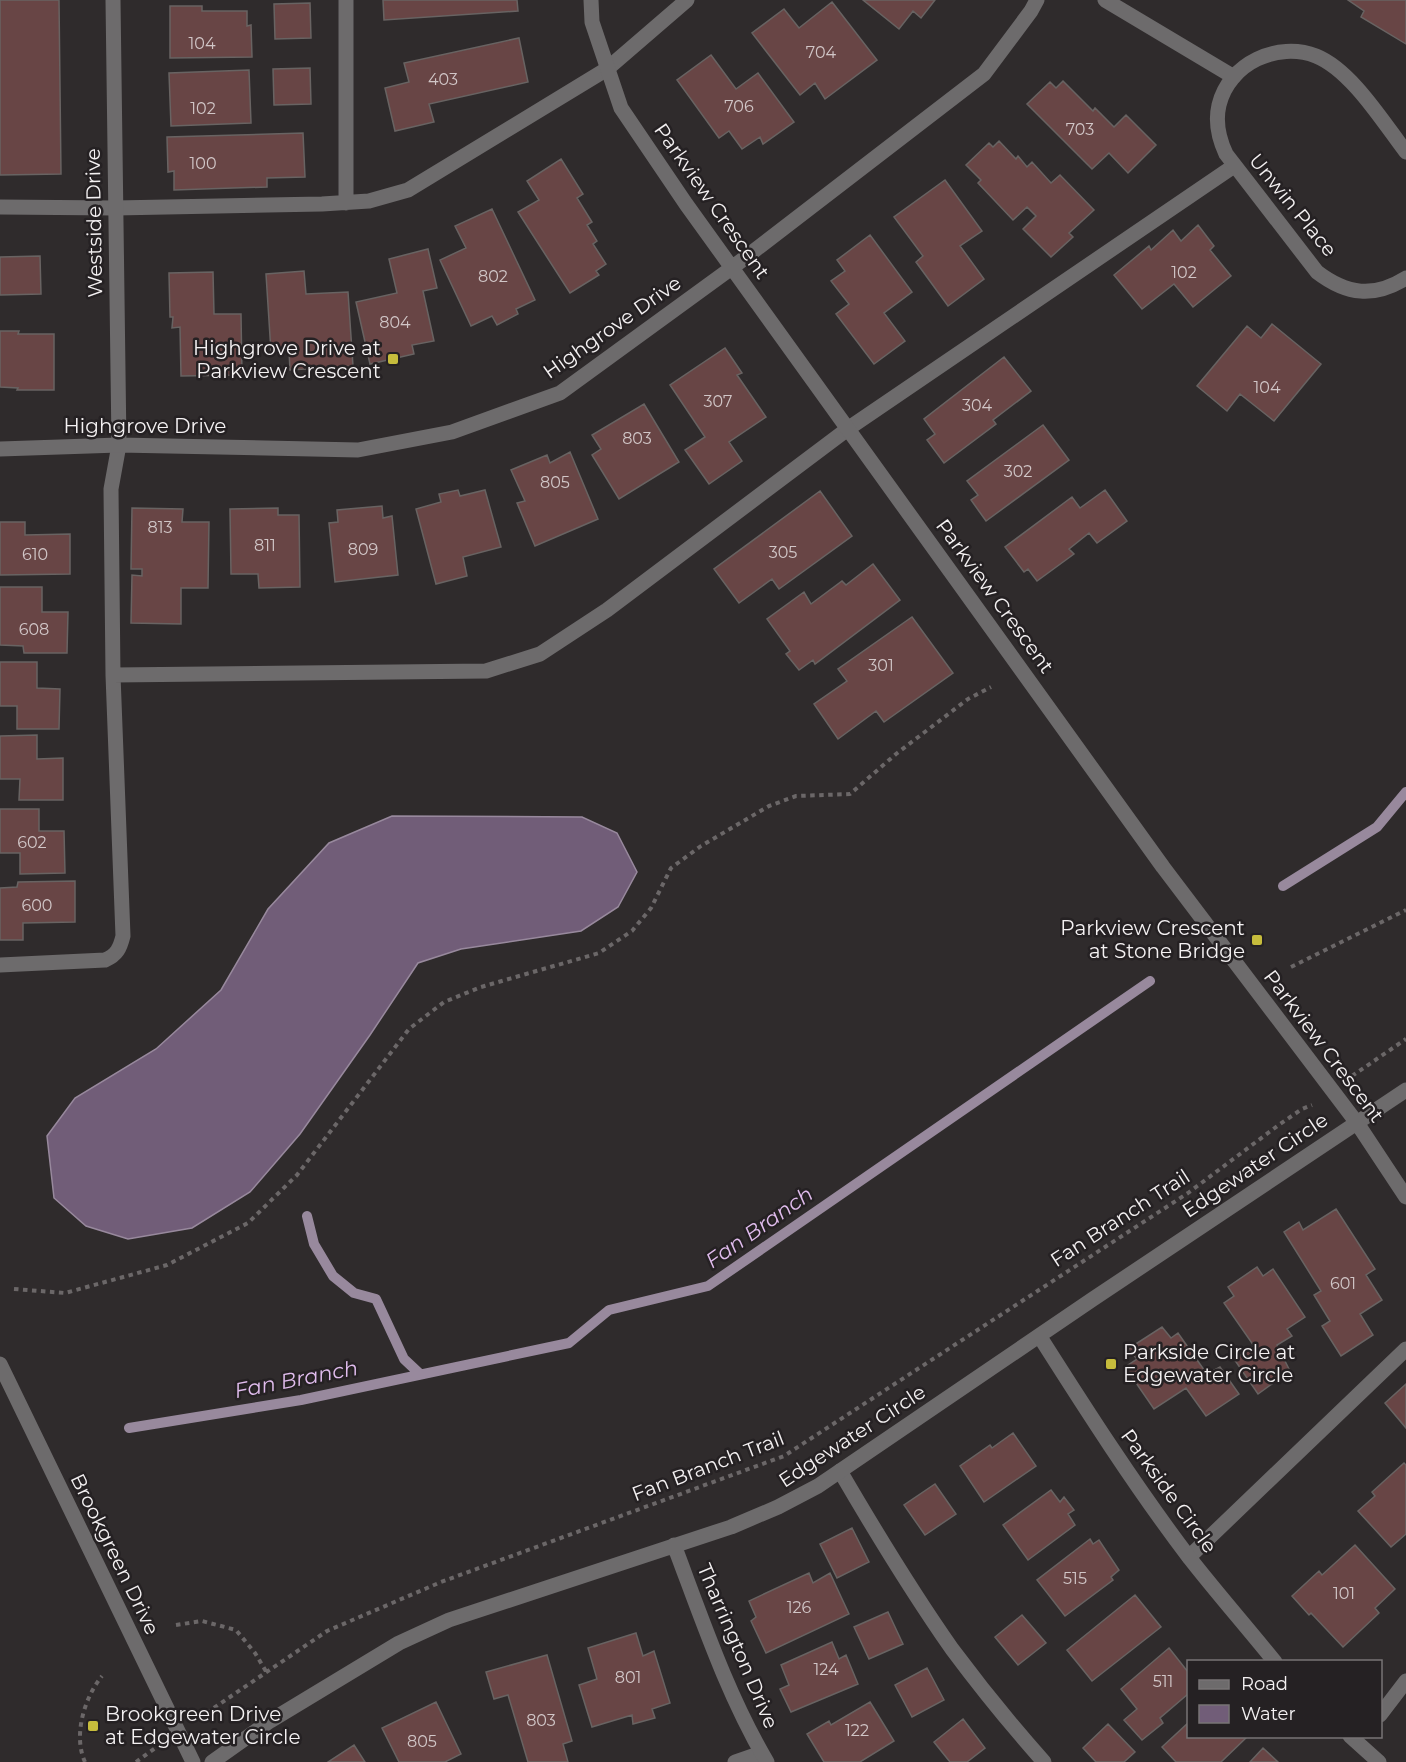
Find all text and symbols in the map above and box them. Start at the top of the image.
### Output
house number: 104 [189,34,216,53]
house number: 704 [806,43,837,62]
house number: 403 [428,70,458,89]
house number: 706 [724,97,754,116]
house number: 102 [190,99,216,118]
street label: Parkview Crescent [649,118,775,284]
house number: 703 [1066,120,1094,139]
street label: Westside Drive [81,148,107,298]
street label: Unwin Place [1244,149,1342,261]
house number: 100 [190,154,216,173]
house number: 102 [1171,263,1197,282]
house number: 802 [478,267,508,286]
street label: Highgrove Drive [538,270,686,384]
house number: 804 [379,313,411,332]
place label: Highgrove Drive at Parkview Crescent [193,336,381,383]
marker: Highgrove Drive at Parkview Crescent [386,352,400,366]
house number: 104 [1254,378,1281,397]
house number: 307 [704,392,732,411]
house number: 304 [962,396,993,415]
street label: Highgrove Drive [64,414,226,438]
house number: 803 [622,429,652,448]
house number: 302 [1004,462,1032,481]
house number: 805 [540,473,570,492]
street label: Parkview Crescent [931,514,1059,678]
house number: 813 [147,518,173,537]
house number: 811 [254,536,276,555]
house number: 809 [348,540,378,559]
house number: 305 [769,543,797,562]
house number: 610 [22,545,48,564]
house number: 608 [19,620,49,639]
house number: 301 [868,656,894,675]
house number: 602 [17,833,47,852]
house number: 600 [22,896,52,915]
place label: Parkview Crescent at Stone Bridge [1060,916,1245,963]
marker: Parkview Crescent at Stone Bridge [1250,933,1264,947]
street label: Parkview Crescent [1259,965,1389,1127]
street label: Edgewater Circle [1178,1107,1332,1223]
street label: Fan Branch Trail [1046,1164,1194,1272]
water label: Fan Branch [701,1181,817,1273]
house number: 601 [1330,1274,1356,1293]
place label: Parkside Circle at Edgewater Circle [1123,1340,1295,1387]
water label: Fan Branch [232,1355,360,1403]
marker: Parkside Circle at Edgewater Circle [1104,1357,1118,1371]
street label: Edgewater Circle [774,1380,930,1492]
street label: Parkside Circle [1116,1424,1222,1558]
street label: Fan Branch Trail [628,1426,788,1506]
street label: Brookgreen Drive [66,1470,164,1638]
street label: Tharrington Drive [692,1560,784,1732]
house number: 515 [1063,1569,1087,1588]
house number: 101 [1333,1584,1355,1603]
house number: 126 [787,1598,812,1617]
house number: 124 [813,1660,839,1679]
legend [1187,1660,1382,1738]
house number: 801 [615,1668,641,1687]
house number: 511 [1153,1672,1173,1691]
text: Road [1241,1673,1288,1695]
place label: Brookgreen Drive at Edgewater Circle [105,1702,301,1749]
text: Water [1241,1703,1296,1725]
house number: 803 [526,1711,556,1730]
marker: Brookgreen Drive at Edgewater Circle [86,1719,100,1733]
house number: 122 [845,1721,869,1740]
house number: 805 [407,1732,437,1751]

